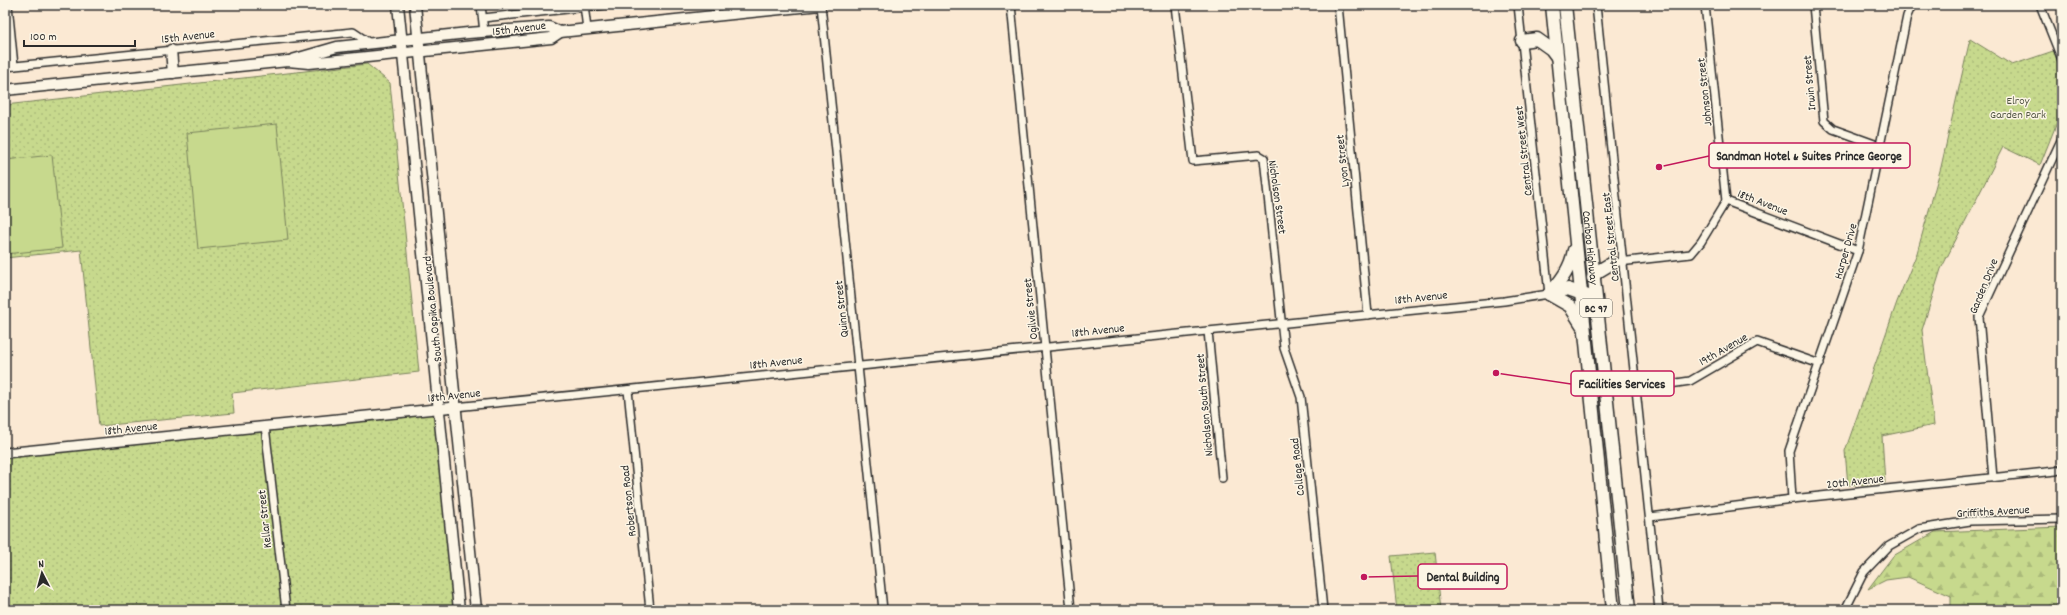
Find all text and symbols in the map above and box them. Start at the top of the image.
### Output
street label: 15th Avenue [491,18,547,41]
scale bar [24,22,135,48]
street label: 15th Avenue [161,26,216,49]
text: 100 m [30,29,57,46]
street label: Irwin Street [1800,54,1821,111]
street label: Johnson Street [1693,56,1718,127]
park label: Elroy Garden Park [1990,93,2046,124]
street label: Central Street West [1511,104,1538,197]
street label: Lyon Street [1332,133,1355,188]
callout: Sandman Hotel & Suites Prince George [1709,143,1910,168]
text: Sandman Hotel & Suites Prince George [1716,148,1902,167]
street label: Nicholson Street [1263,159,1290,236]
street label: 18th Avenue [1735,186,1790,221]
street label: Central Street East [1598,191,1625,282]
street label: Cariboo Highway [1577,210,1602,287]
street label: Harper Drive [1830,221,1863,281]
street label: South Ospika Boulevard [419,255,448,363]
street label: Garden Drive [1966,256,2003,317]
street label: Ogilvie Street [1020,277,1043,340]
street label: Quinn Street [831,279,854,338]
street label: 18th Avenue [1394,287,1448,310]
road number: BC 97 [1580,299,1612,317]
street label: 18th Avenue [1071,320,1125,343]
street label: 19th Avenue [1696,330,1751,371]
street label: 18th Avenue [749,352,803,375]
street label: Nicholson South Street [1192,352,1218,457]
callout: Facilities Services [1571,371,1674,396]
text: Facilities Services [1579,376,1666,395]
street label: 18th Avenue [427,385,481,408]
street label: 18th Avenue [104,418,158,441]
street label: College Road [1287,437,1310,497]
street label: Robertson Road [617,464,642,537]
street label: 20th Avenue [1826,471,1885,494]
street label: Kellar Street [254,488,277,549]
street label: Griffiths Avenue [1956,502,2030,523]
north arrow [22,553,62,593]
text: N [38,557,45,573]
callout: Dental Building [1418,564,1507,589]
text: Dental Building [1427,569,1500,588]

